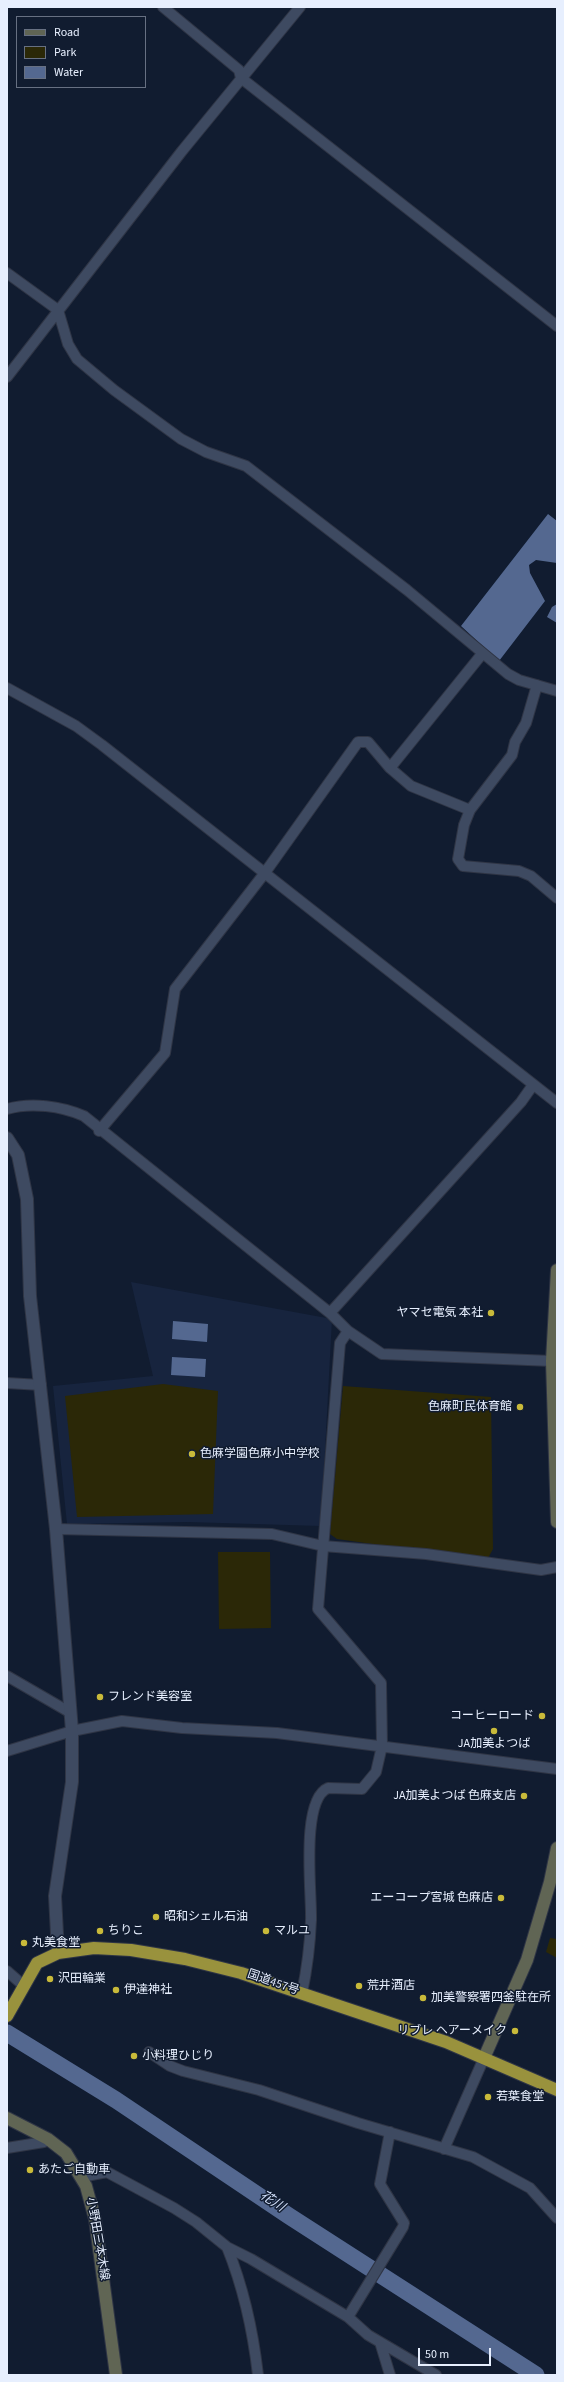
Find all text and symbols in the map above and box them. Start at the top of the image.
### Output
legend [16,16,146,88]
text: Road [54,24,80,41]
text: Park [54,44,76,61]
text: Water [54,64,83,81]
place label: ヤマセ電気 本社 [397,1306,483,1320]
marker: ヤマセ電気 本社 [486,1308,496,1318]
place label: 色麻町民体育館 [428,1400,512,1414]
marker: 色麻町民体育館 [515,1402,525,1412]
place label: 色麻学園色麻小中学校 [200,1447,320,1461]
marker: 色麻学園色麻小中学校 [187,1449,197,1459]
place label: フレンド美容室 [108,1690,192,1704]
marker: フレンド美容室 [95,1692,105,1702]
place label: コーヒーロード [450,1709,534,1723]
marker: コーヒーロード [537,1711,547,1721]
marker: JA加美よつば [489,1726,499,1736]
place label: JA加美よつば [458,1737,530,1751]
place label: JA加美よつば 色麻支店 [393,1789,516,1803]
marker: JA加美よつば 色麻支店 [519,1791,529,1801]
place label: エーコープ宮城 色麻店 [371,1891,493,1905]
marker: エーコープ宮城 色麻店 [496,1893,506,1903]
place label: 昭和シェル石油 [164,1910,248,1924]
marker: 昭和シェル石油 [151,1912,161,1922]
place label: ちりこ [108,1924,144,1938]
place label: マルユ [274,1924,310,1938]
marker: ちりこ [95,1926,105,1936]
marker: マルユ [261,1926,271,1936]
place label: 丸美食堂 [32,1936,80,1950]
marker: 丸美食堂 [19,1938,29,1948]
street label: 国道457号 [245,1967,301,1999]
place label: 沢田輪業 [58,1972,106,1986]
marker: 沢田輪業 [45,1974,55,1984]
place label: 荒井酒店 [367,1979,415,1993]
marker: 荒井酒店 [354,1981,364,1991]
place label: 伊達神社 [124,1983,172,1997]
marker: 伊達神社 [111,1985,121,1995]
place label: 加美警察署四釜駐在所 [431,1991,551,2005]
marker: 加美警察署四釜駐在所 [418,1993,428,2003]
place label: リブレ ヘアーメイク [397,2024,507,2038]
marker: リブレ ヘアーメイク [510,2026,520,2036]
place label: 小料理ひじり [142,2049,214,2063]
marker: 小料理ひじり [129,2051,139,2061]
place label: 若葉食堂 [496,2090,544,2104]
marker: 若葉食堂 [483,2092,493,2102]
place label: あたご自動車 [38,2163,110,2177]
marker: あたご自動車 [25,2165,35,2175]
water label: 花川 [257,2188,287,2216]
street label: 小野田三本木線 [83,2196,111,2282]
scale bar [420,2340,493,2366]
text: 50 m [425,2346,449,2363]

